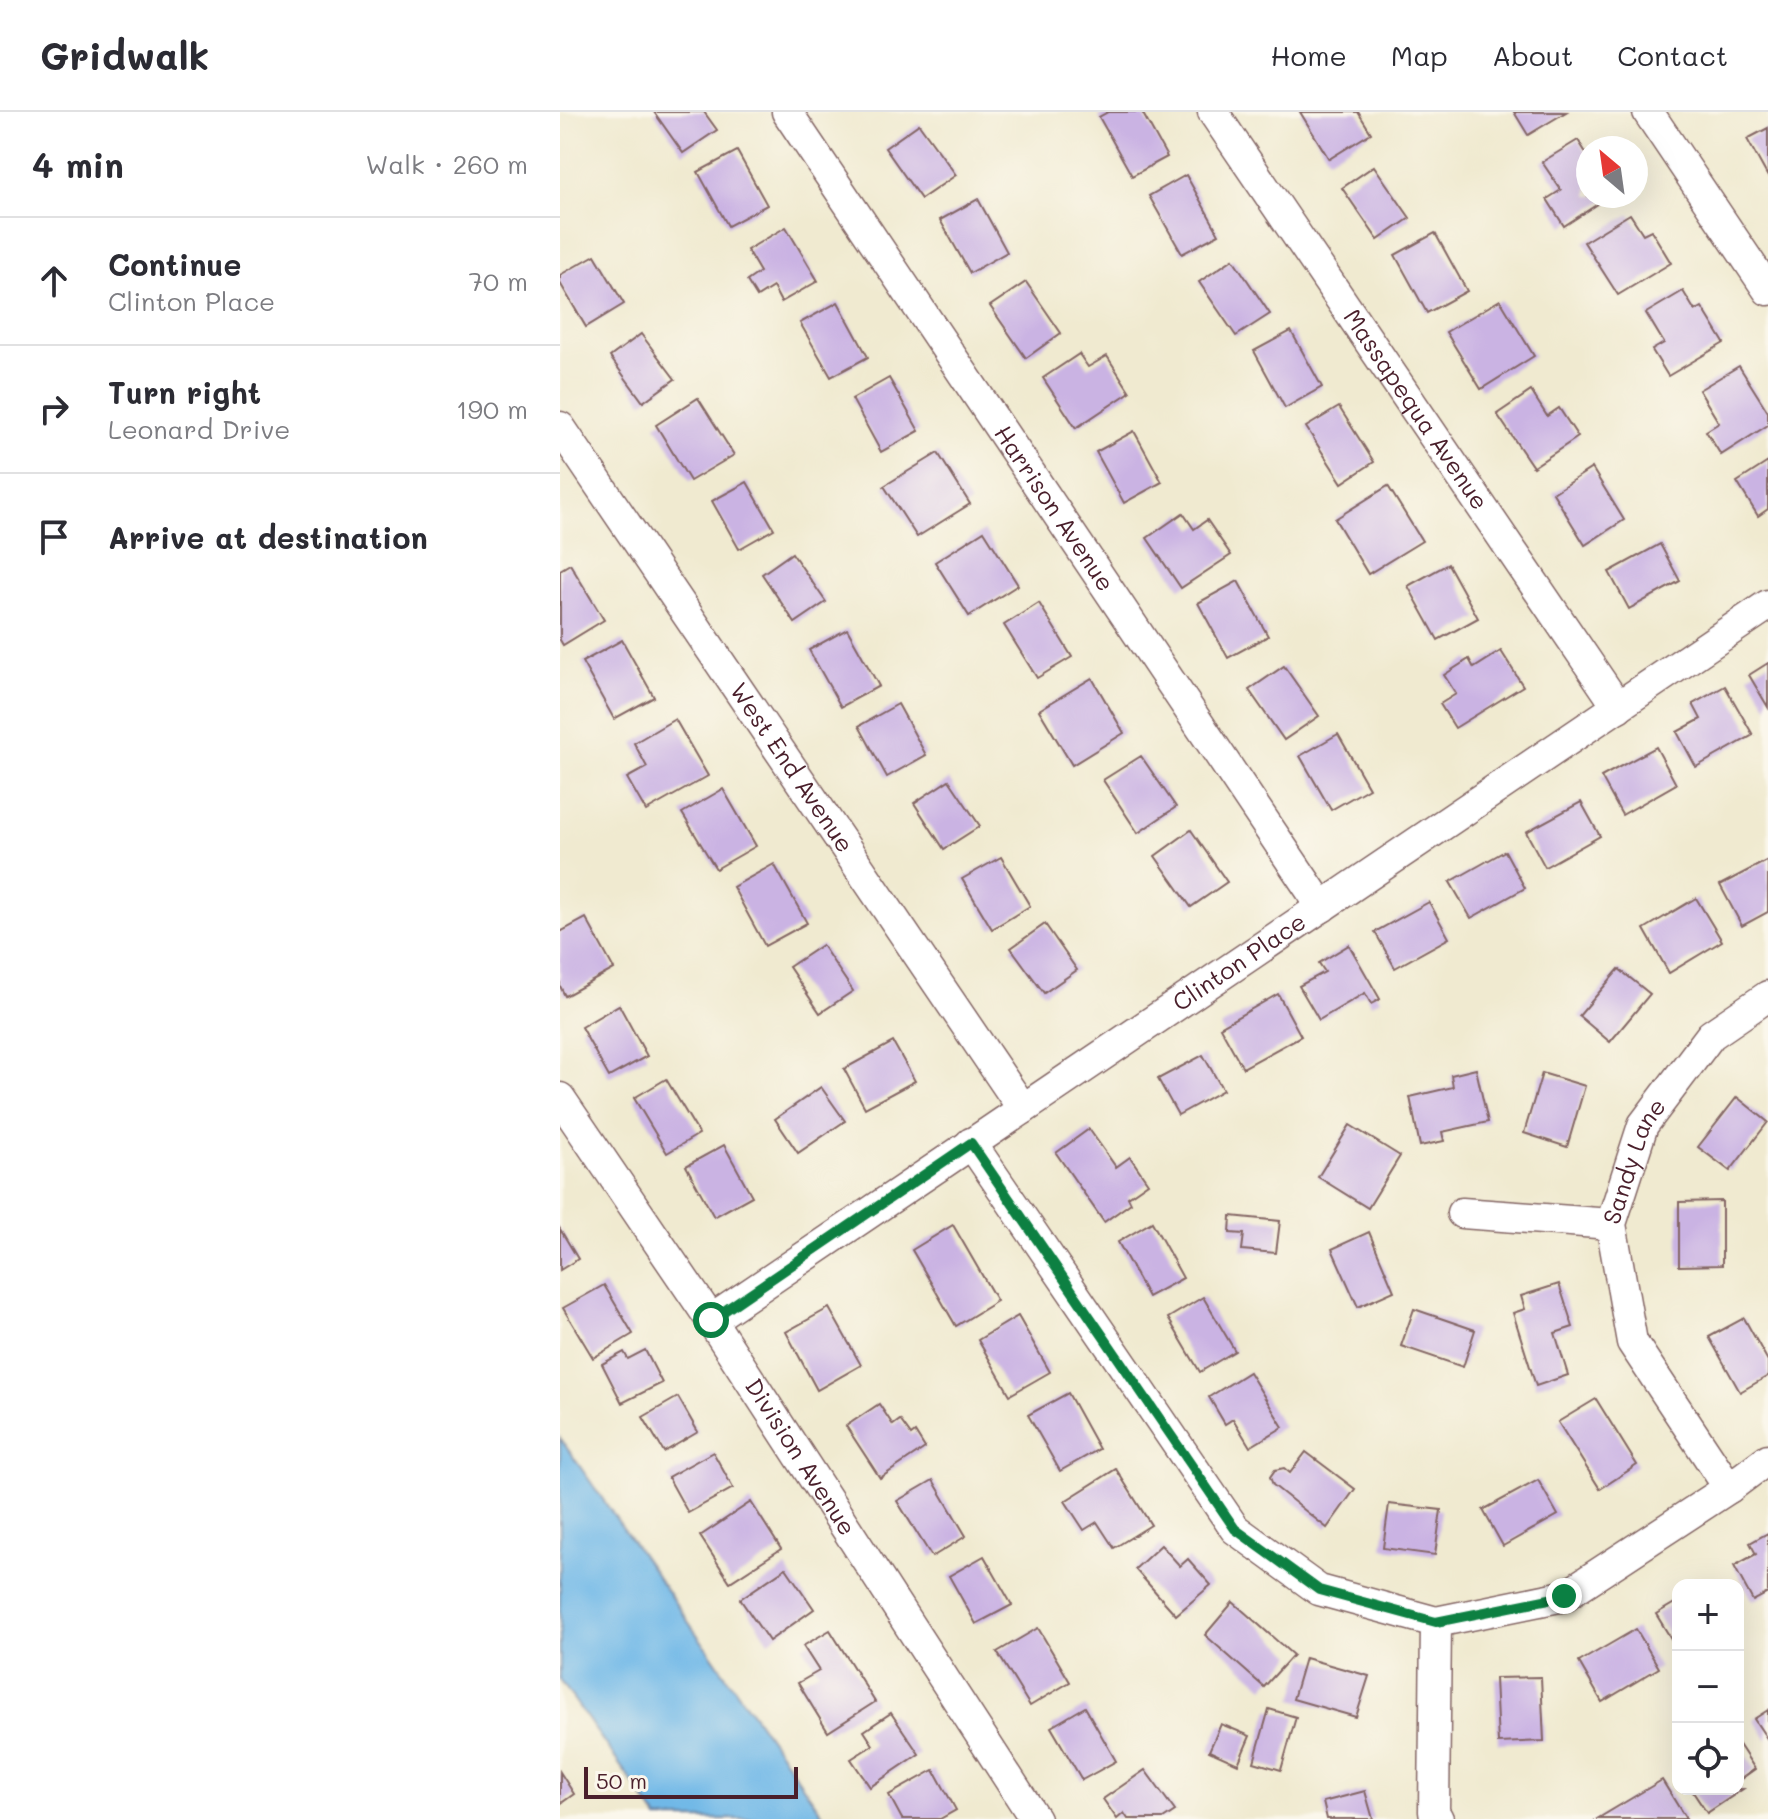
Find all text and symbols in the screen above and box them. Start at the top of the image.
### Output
text: Gridwalk [40,30,209,80]
text: Home [1271,37,1347,73]
text: Map [1391,37,1448,73]
text: About [1492,37,1573,73]
text: Contact [1617,37,1728,73]
north arrow [1576,136,1648,208]
text: 4 min [32,142,124,187]
text: Walk · 260 m [365,147,528,181]
text: Continue [108,244,241,284]
icon: ahead [32,259,76,303]
text: 70 m [468,264,528,298]
text: Clinton Place [108,284,275,318]
street label: Massapequa Avenue [1338,302,1496,515]
text: Turn right [108,372,261,412]
icon: right [32,387,76,431]
text: 190 m [456,392,528,426]
text: Leonard Drive [108,412,290,446]
street label: Harrison Avenue [988,419,1122,597]
icon: arrive [32,515,76,559]
text: Arrive at destination [108,517,428,557]
street label: West End Avenue [724,676,861,858]
street label: Clinton Place [1166,905,1311,1017]
street label: Sandy Lane [1595,1091,1672,1228]
route start [693,1302,729,1338]
street label: Division Avenue [739,1372,864,1541]
route end [1546,1578,1582,1614]
map controls [1672,1579,1744,1795]
button: + [1672,1579,1744,1651]
button: − [1672,1651,1744,1723]
button: locate [1672,1723,1744,1795]
scale bar [584,1763,798,1799]
text: 50 m [596,1766,647,1795]

